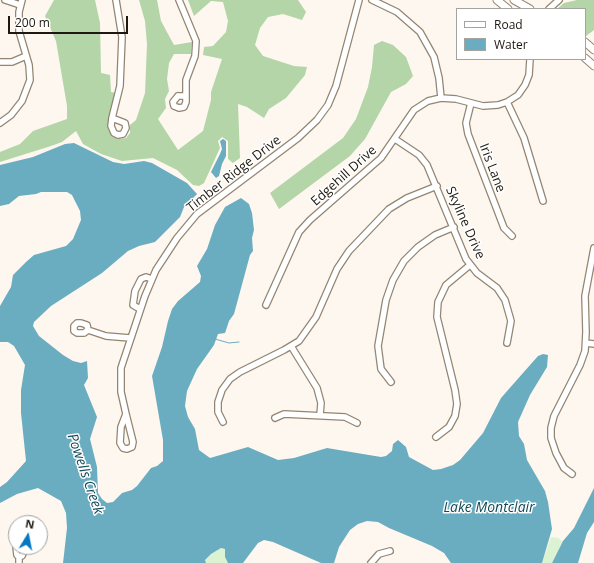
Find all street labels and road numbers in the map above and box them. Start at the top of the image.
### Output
street label: Timber Ridge Drive [184,132,284,216]
street label: Iris Lane [476,141,508,195]
street label: Edgehill Drive [308,143,380,209]
street label: Skyline Drive [442,184,488,262]

